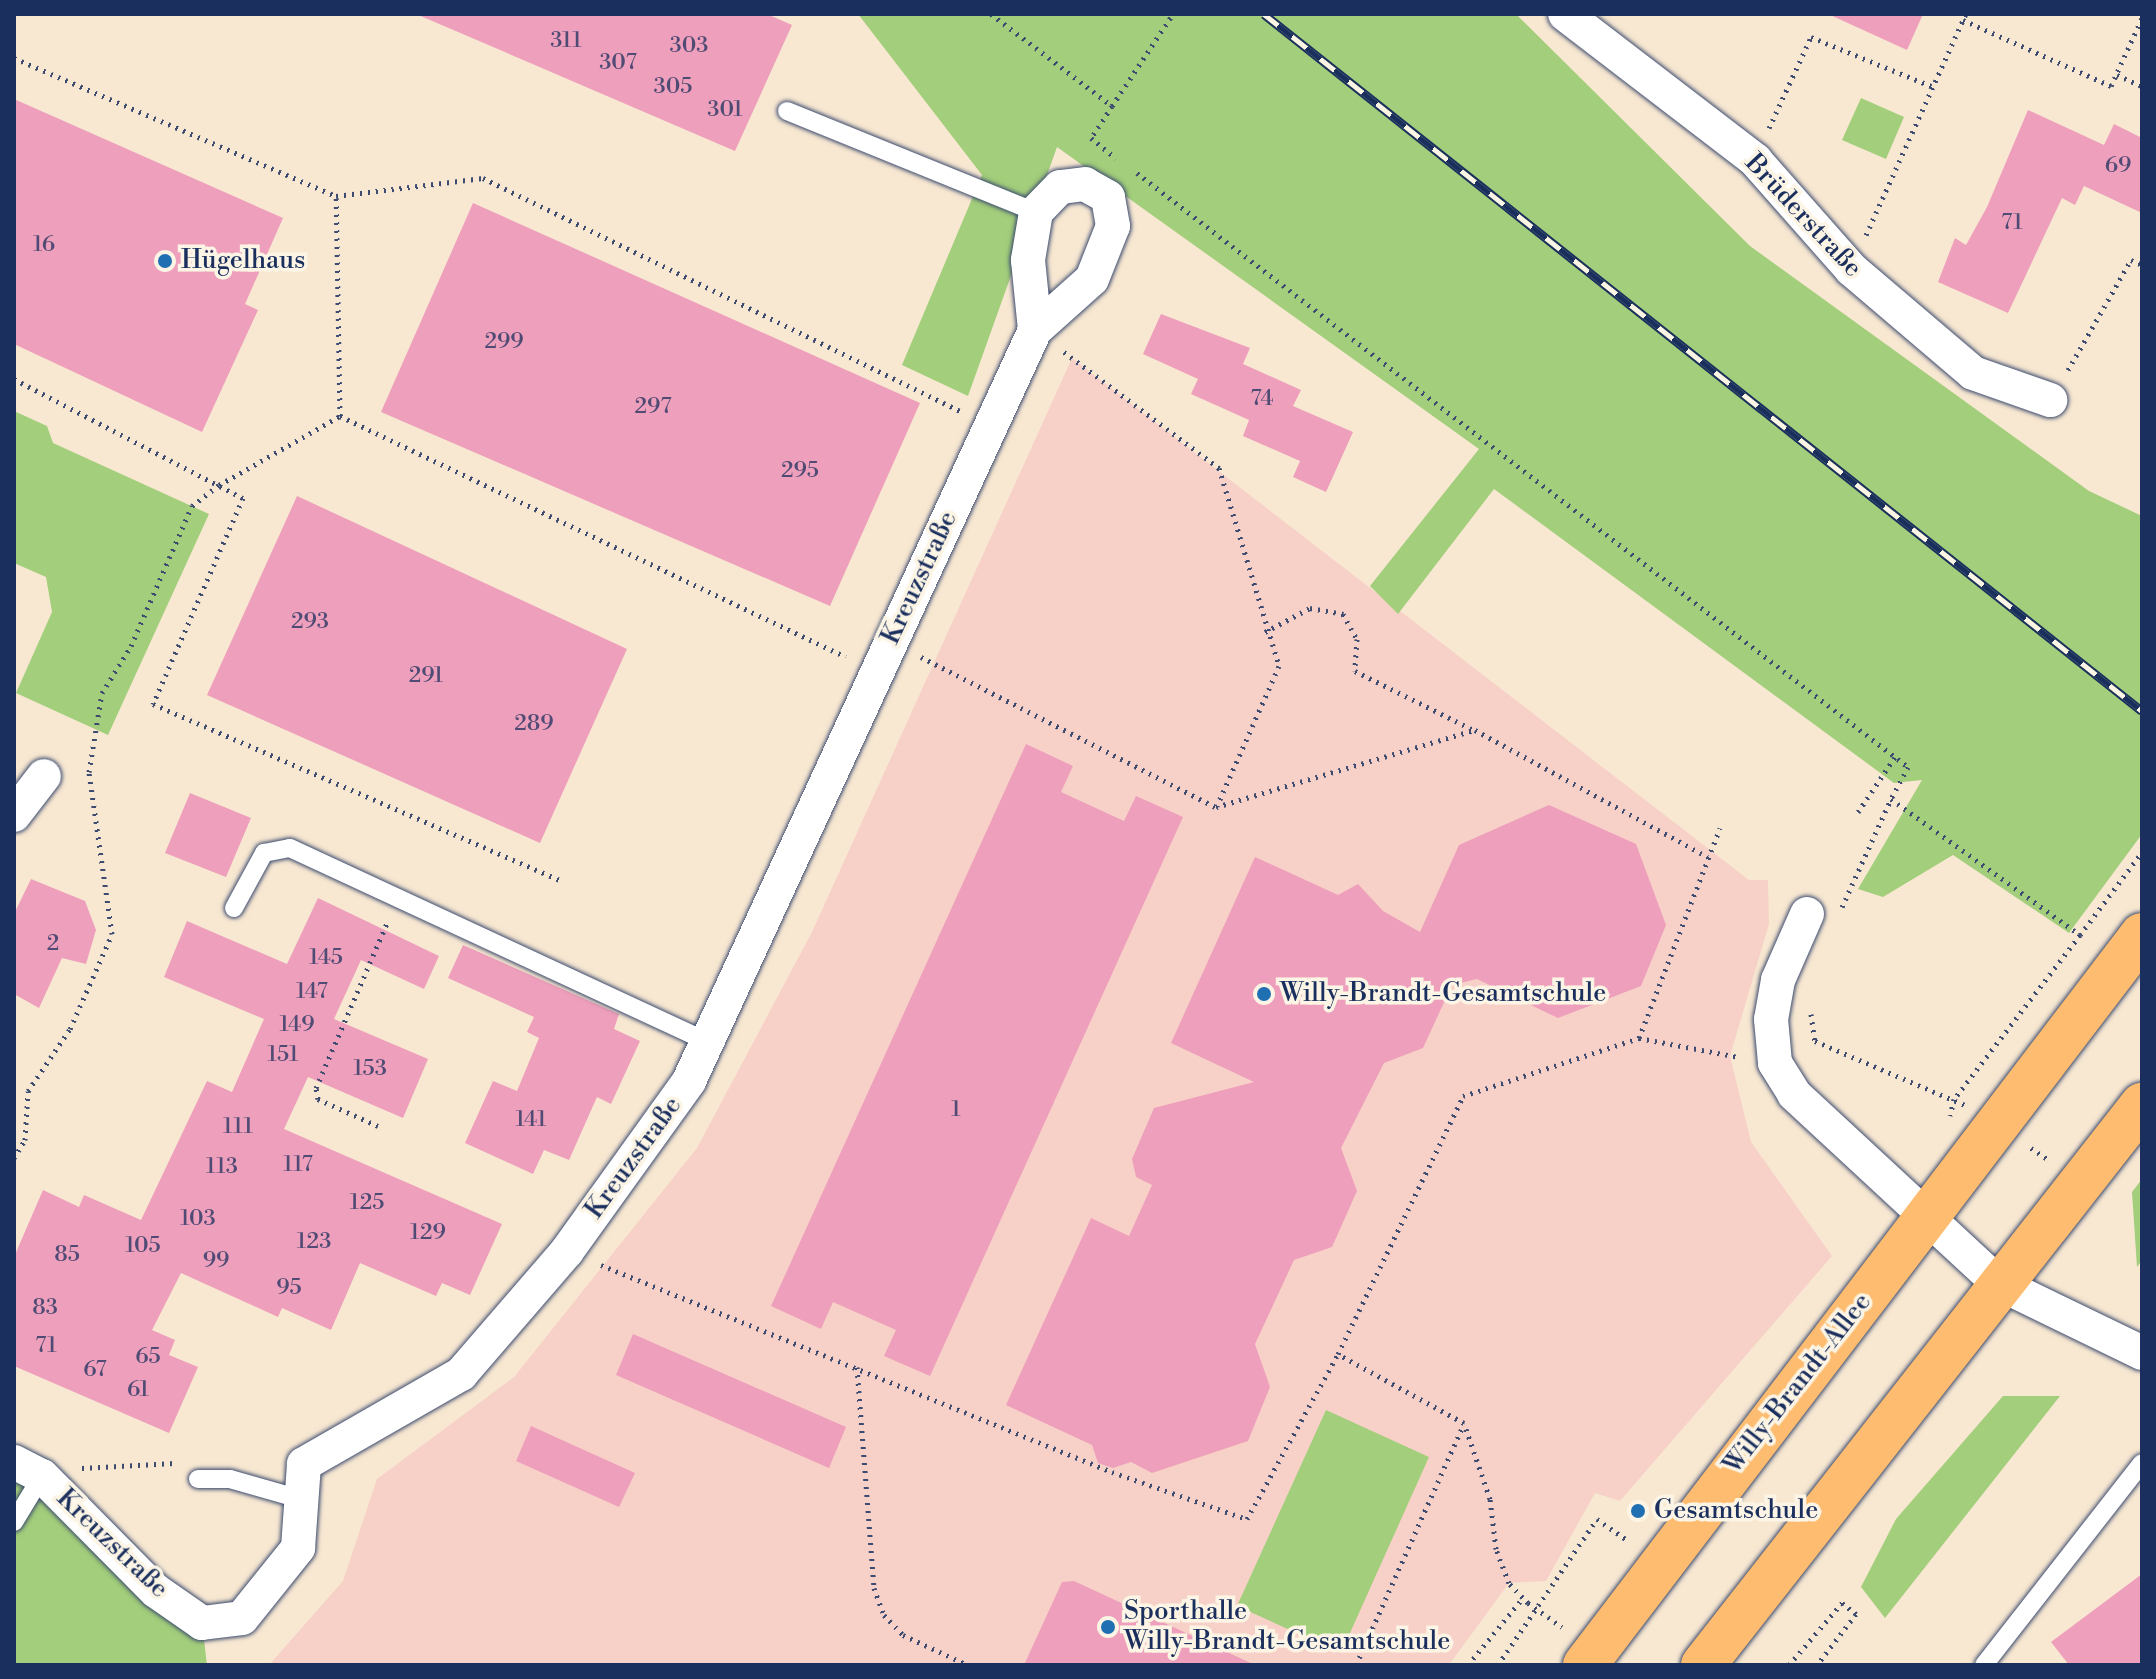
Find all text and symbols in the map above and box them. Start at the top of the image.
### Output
house number: 311 [550,28,582,54]
house number: 303 [670,33,708,59]
house number: 307 [599,50,637,76]
house number: 305 [654,74,692,100]
house number: 301 [707,97,743,123]
street label: Brüderstraße [1738,148,1868,284]
house number: 69 [2105,153,2131,179]
house number: 71 [2001,210,2023,236]
house number: 16 [33,232,55,258]
place label: Hügelhaus [181,245,305,277]
marker: Hügelhaus [156,252,174,270]
house number: 299 [484,329,524,355]
house number: 74 [1251,386,1273,412]
house number: 297 [635,394,671,420]
house number: 295 [781,458,819,484]
street label: Kreuzstraße [876,507,964,649]
house number: 293 [291,609,329,635]
house number: 291 [409,663,443,689]
house number: 289 [514,711,554,737]
house number: 2 [47,931,59,957]
house number: 145 [309,945,343,971]
place label: Willy-Brandt-Gesamtschule [1280,978,1606,1010]
house number: 147 [296,979,328,1005]
marker: Willy-Brandt-Gesamtschule [1255,985,1273,1003]
house number: 149 [279,1012,315,1038]
house number: 151 [267,1042,299,1068]
house number: 153 [353,1056,387,1082]
street label: Kreuzstraße [579,1091,689,1225]
house number: 1 [951,1097,961,1123]
house number: 141 [515,1107,547,1133]
house number: 111 [223,1114,253,1140]
house number: 117 [283,1152,313,1178]
house number: 113 [206,1154,238,1180]
house number: 125 [350,1190,384,1216]
house number: 103 [180,1206,216,1232]
house number: 129 [410,1220,446,1246]
house number: 123 [297,1229,331,1255]
house number: 105 [125,1233,161,1259]
house number: 85 [54,1242,80,1268]
house number: 99 [203,1248,229,1274]
house number: 95 [276,1275,302,1301]
street label: Willy-Brandt-Allee [1718,1287,1878,1481]
house number: 83 [32,1295,58,1321]
house number: 71 [35,1333,57,1359]
house number: 65 [135,1344,161,1370]
house number: 67 [83,1357,107,1383]
house number: 61 [127,1377,149,1403]
street label: Kreuzstraße [50,1483,174,1605]
place label: Gesamtschule [1654,1495,1818,1527]
marker: Gesamtschule [1629,1502,1647,1520]
place label: Sporthalle Willy-Brandt-Gesamtschule [1124,1596,1450,1658]
marker: Sporthalle Willy-Brandt-Gesamtschule [1099,1618,1117,1636]

